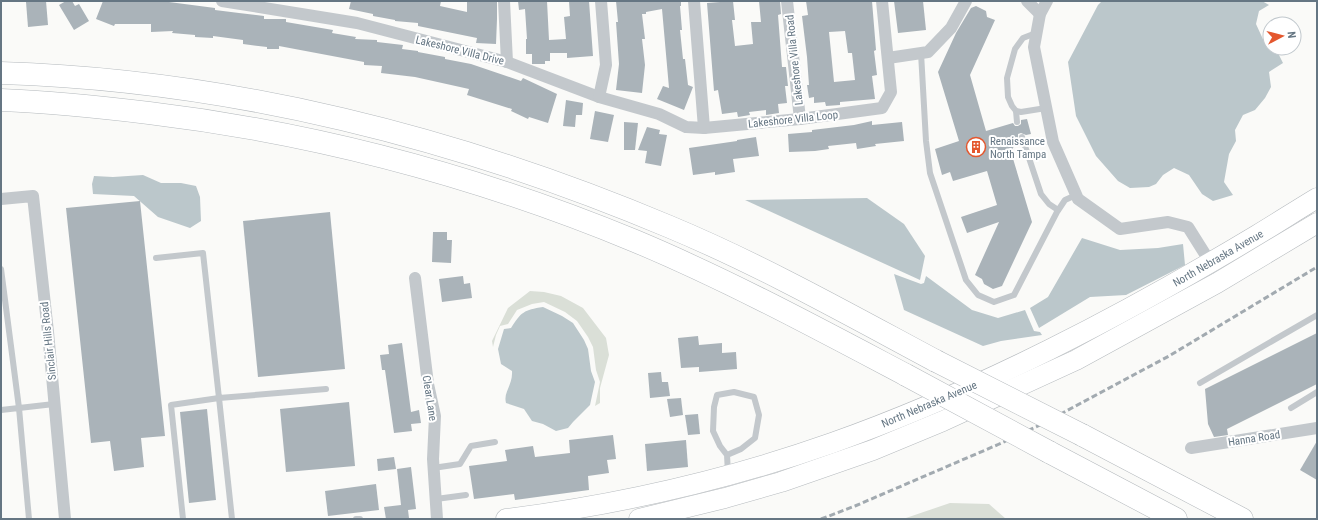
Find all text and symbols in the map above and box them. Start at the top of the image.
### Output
street label: Lakeshore Villa Road [783,14,806,106]
north arrow [1262,16,1302,56]
text: N [1285,31,1298,39]
street label: Lakeshore Villa Drive [414,33,505,68]
street label: Lakeshore Villa Loop [747,108,839,131]
place label: Renaissance North Tampa [990,135,1046,161]
building icon: Renaissance North Tampa [965,136,987,158]
street label: North Nebraska Avenue [1171,227,1266,290]
street label: Sinclair Hills Road [38,301,59,381]
street label: Clear Lane [419,374,440,422]
street label: North Nebraska Avenue [880,378,979,430]
street label: Hanna Road [1227,428,1281,449]

